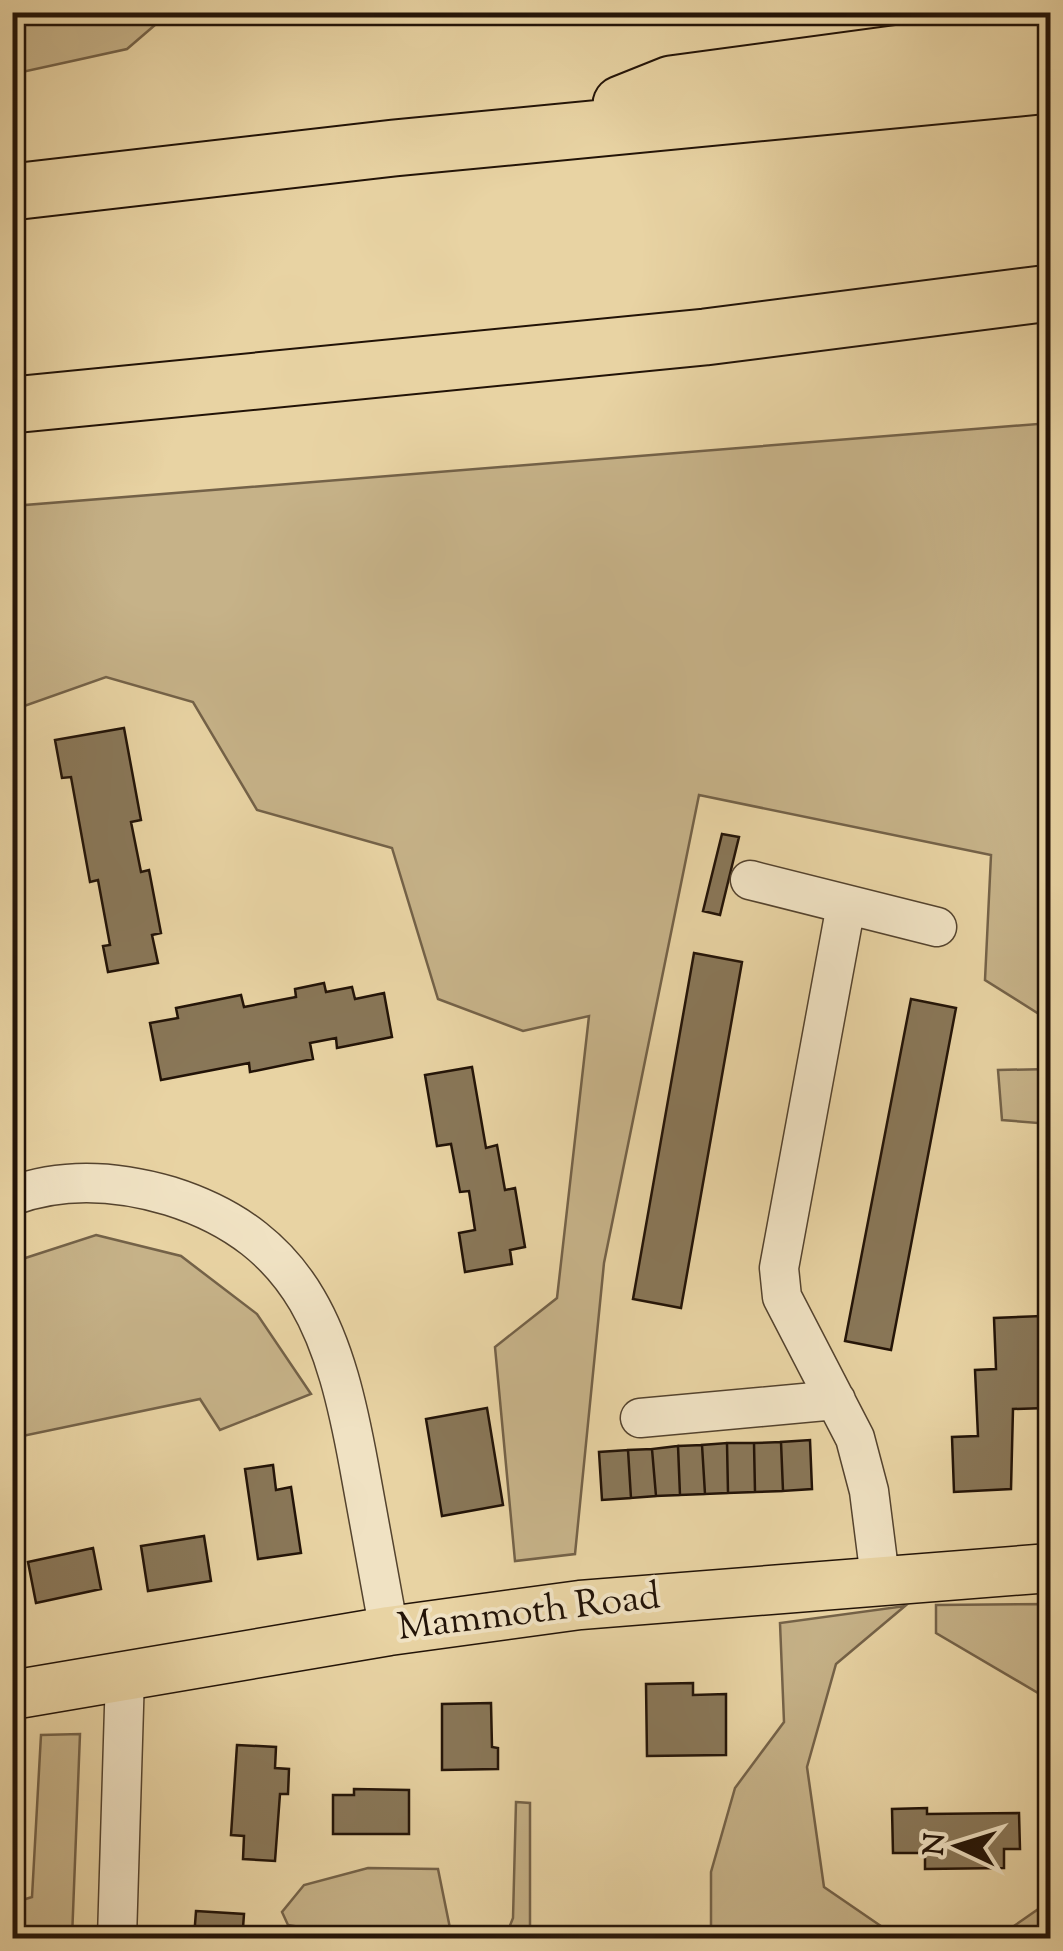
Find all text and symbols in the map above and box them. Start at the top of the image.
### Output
street label: Mammoth Road [395,1571,663,1657]
north arrow [908,1796,1008,1896]
text: N [915,1832,957,1857]

